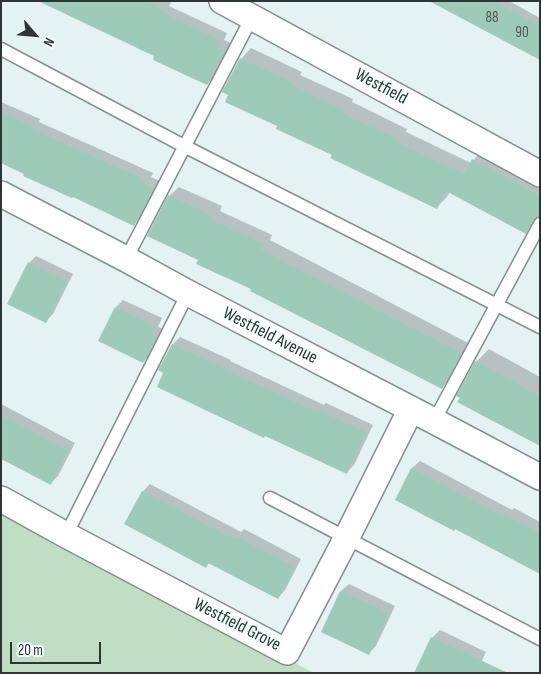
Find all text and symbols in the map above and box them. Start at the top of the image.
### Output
house number: 88 [485,9,499,27]
north arrow [10,10,60,60]
house number: 90 [515,24,529,42]
text: N [40,35,58,49]
street label: Westfield [351,64,411,110]
street label: Westfield Avenue [219,303,321,369]
street label: Westfield Grove [190,594,284,656]
scale bar [12,632,104,664]
text: 20 m [18,641,43,660]

